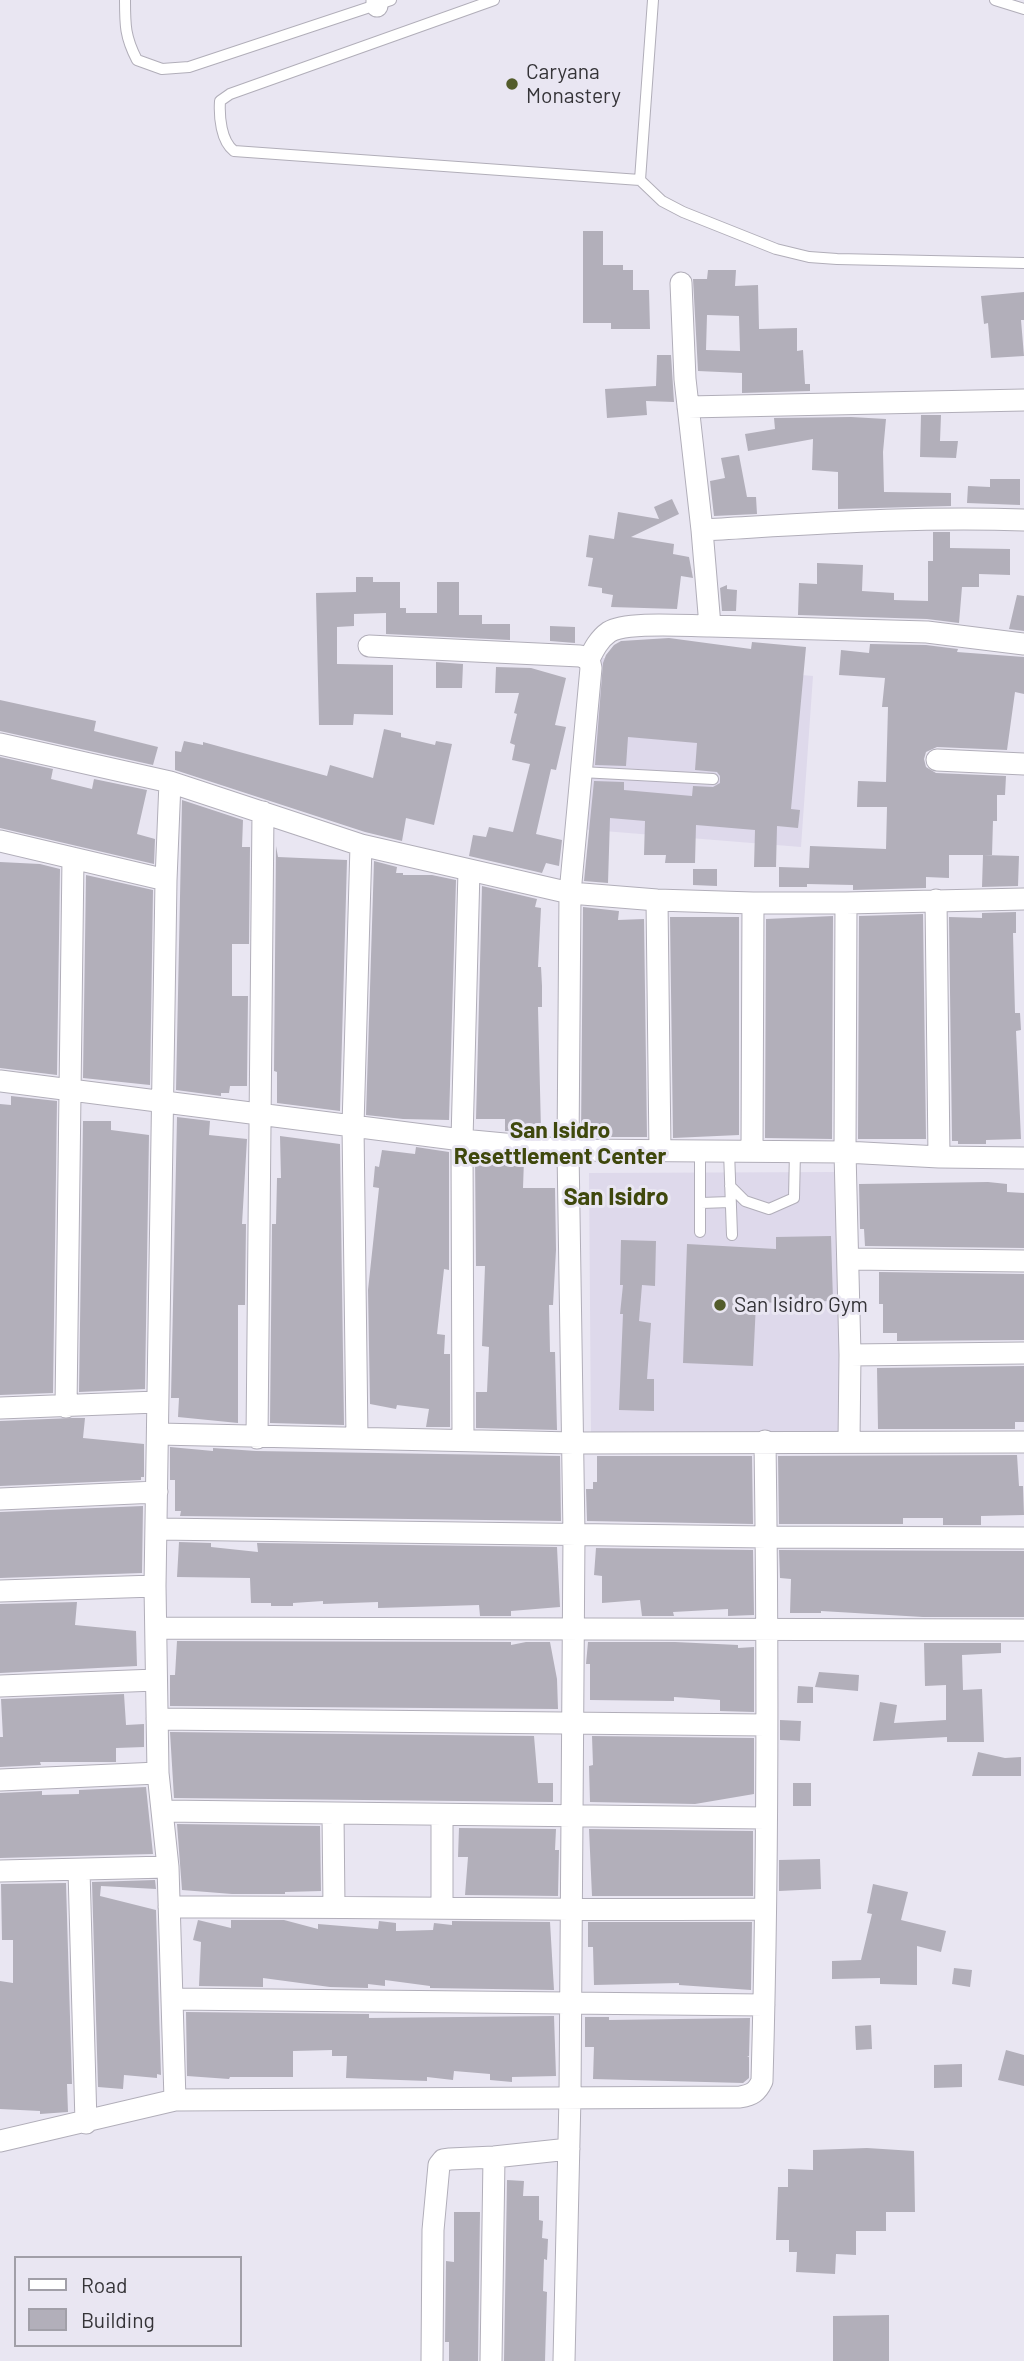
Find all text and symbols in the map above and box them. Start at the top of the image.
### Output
place label: Caryana Monastery [526,59,621,109]
marker: Caryana Monastery [504,76,520,92]
district label: San Isidro Resettlement Center [454,1116,666,1170]
district label: San Isidro [563,1183,669,1211]
place label: San Isidro Gym [734,1292,868,1318]
marker: San Isidro Gym [712,1297,728,1313]
legend [14,2256,242,2347]
text: Road [81,2272,127,2297]
text: Building [81,2307,155,2332]

